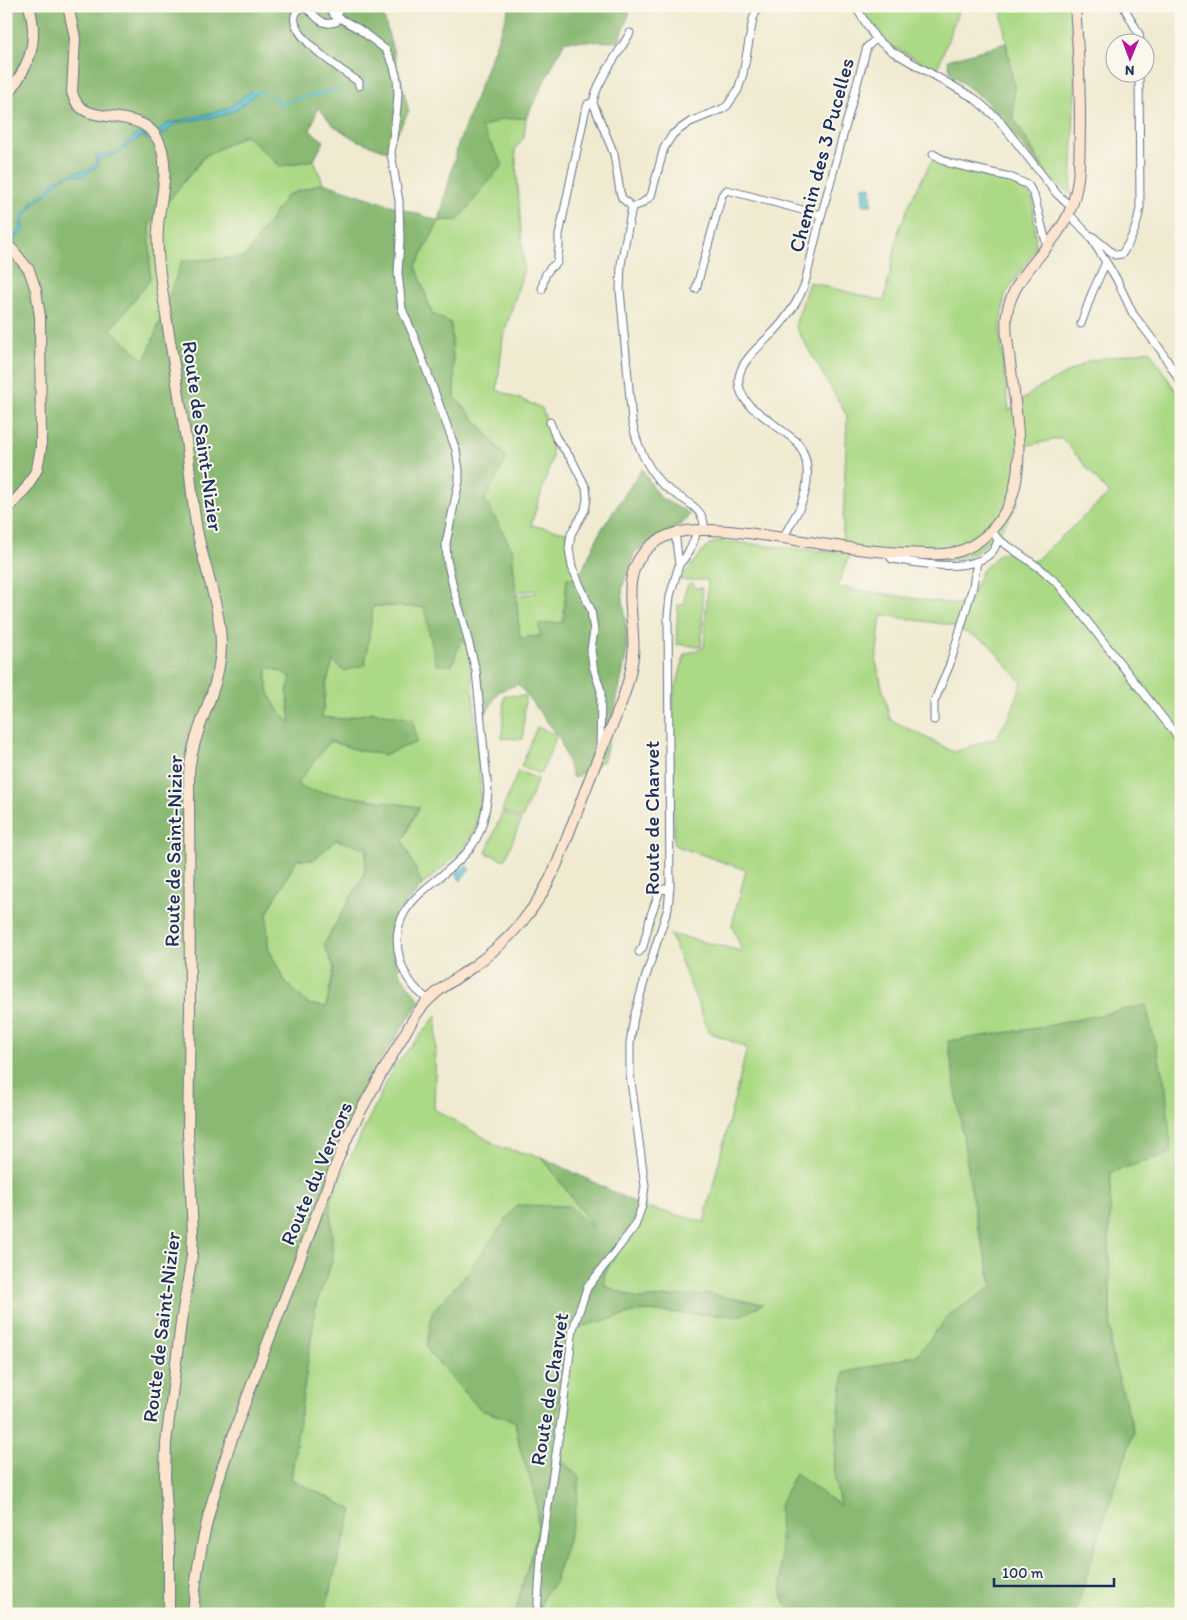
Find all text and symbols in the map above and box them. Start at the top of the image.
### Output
north arrow [1104,32,1154,82]
street label: Chemin des 3 Pucelles [783,55,859,255]
text: N [1125,62,1135,79]
street label: Route de Saint-Nizier [177,339,229,534]
street label: Route de Charvet [639,741,664,895]
street label: Route de Saint-Nizier [159,754,187,947]
street label: Route du Vercors [274,1097,358,1249]
street label: Route de Saint-Nizier [137,1229,185,1424]
street label: Route de Charvet [525,1311,573,1467]
scale bar [994,1555,1114,1587]
text: 100 m [1002,1564,1044,1582]

